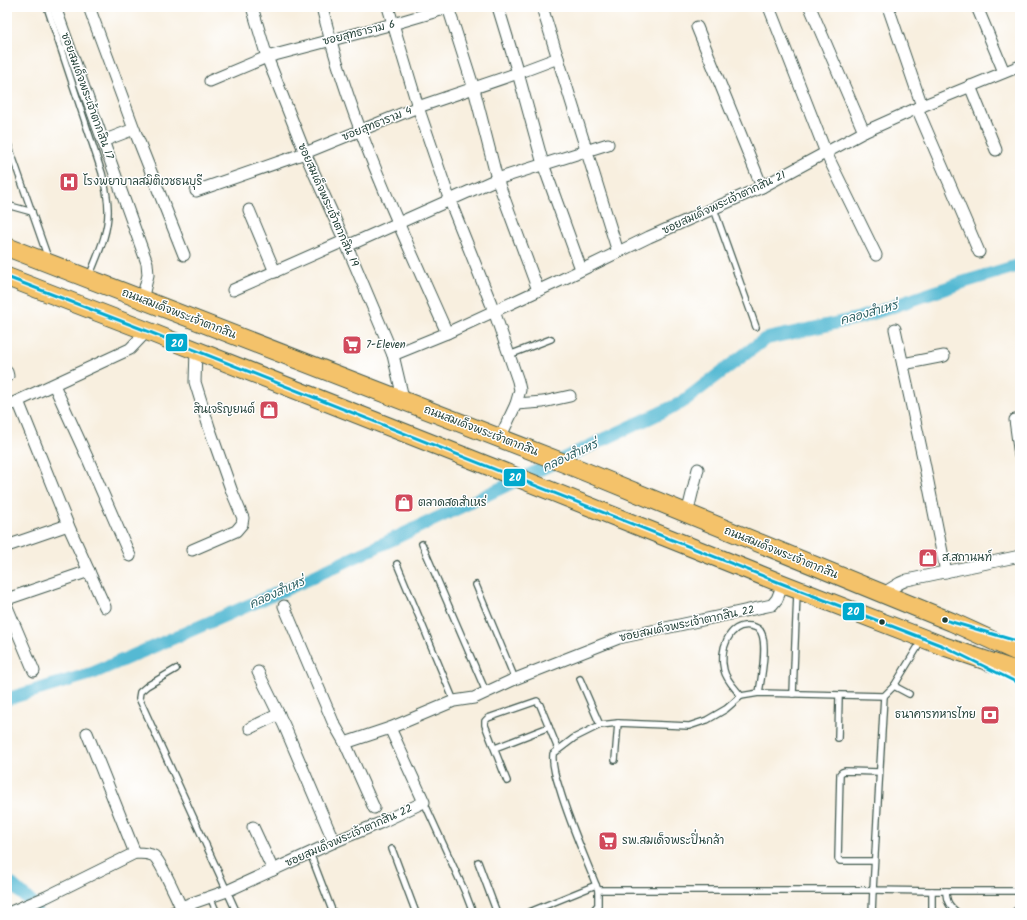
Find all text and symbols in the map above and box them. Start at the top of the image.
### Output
street label: ซอยสุทธาราม 6 [321,15,397,51]
street label: ซอยสมเด็จพระเจ้าตากสิน 17 [56,30,119,163]
street label: ซอยสุทธาราม 4 [339,102,415,146]
street label: ซอยสมเด็จพระเจ้าตากสิน 19 [293,140,364,270]
street label: ซอยสมเด็จพระเจ้าตากสิน 21 [659,166,789,240]
hospital icon: โรงพยาบาลสมิติเวชธนบุรี [58,171,80,193]
place label: โรงพยาบาลสมิติเวชธนบุรี [83,173,203,191]
street label: ถนนสมเด็จพระเจ้าตากสิน [119,284,239,344]
water label: คลองสำเหร่ [838,295,902,330]
line badge: 20 [165,333,188,352]
supermarket icon: 7-Eleven [341,334,363,356]
text: 20 [171,335,183,353]
place label: 7-Eleven [366,336,406,354]
shop icon: สินเจริญยนต์ [258,399,280,421]
place label: สินเจริญยนต์ [194,401,255,419]
street label: ถนนสมเด็จพระเจ้าตากสิน [421,401,541,461]
water label: คลองสำเหร่ [539,434,603,477]
line badge: 20 [503,468,526,487]
text: 20 [509,469,521,487]
shop icon: ตลาดสดสำเหร่ [393,492,415,514]
place label: ตลาดสดสำเหร่ [418,494,487,512]
street label: ถนนสมเด็จพระเจ้าตากสิน [721,522,841,584]
shop icon: ส.สถานนท์ [917,547,939,569]
place label: ส.สถานนท์ [942,549,992,567]
water label: คลองสำเหร่ [246,571,310,614]
street label: ซอยสมเด็จพระเจ้าตากสิน 22 [618,601,756,647]
line badge: 20 [842,602,865,621]
text: 20 [847,603,859,621]
unlabelled marker [940,615,950,625]
unlabelled marker [877,617,887,627]
bank icon: ธนาคารทหารไทย [979,704,1001,726]
place label: ธนาคารทหารไทย [895,706,976,724]
street label: ซอยสมเด็จพระเจ้าตากสิน 22 [282,800,416,872]
place label: รพ.สมเด็จพระปิ่นกล้า [622,829,724,850]
supermarket icon: รพ.สมเด็จพระปิ่นกล้า [597,830,619,852]

